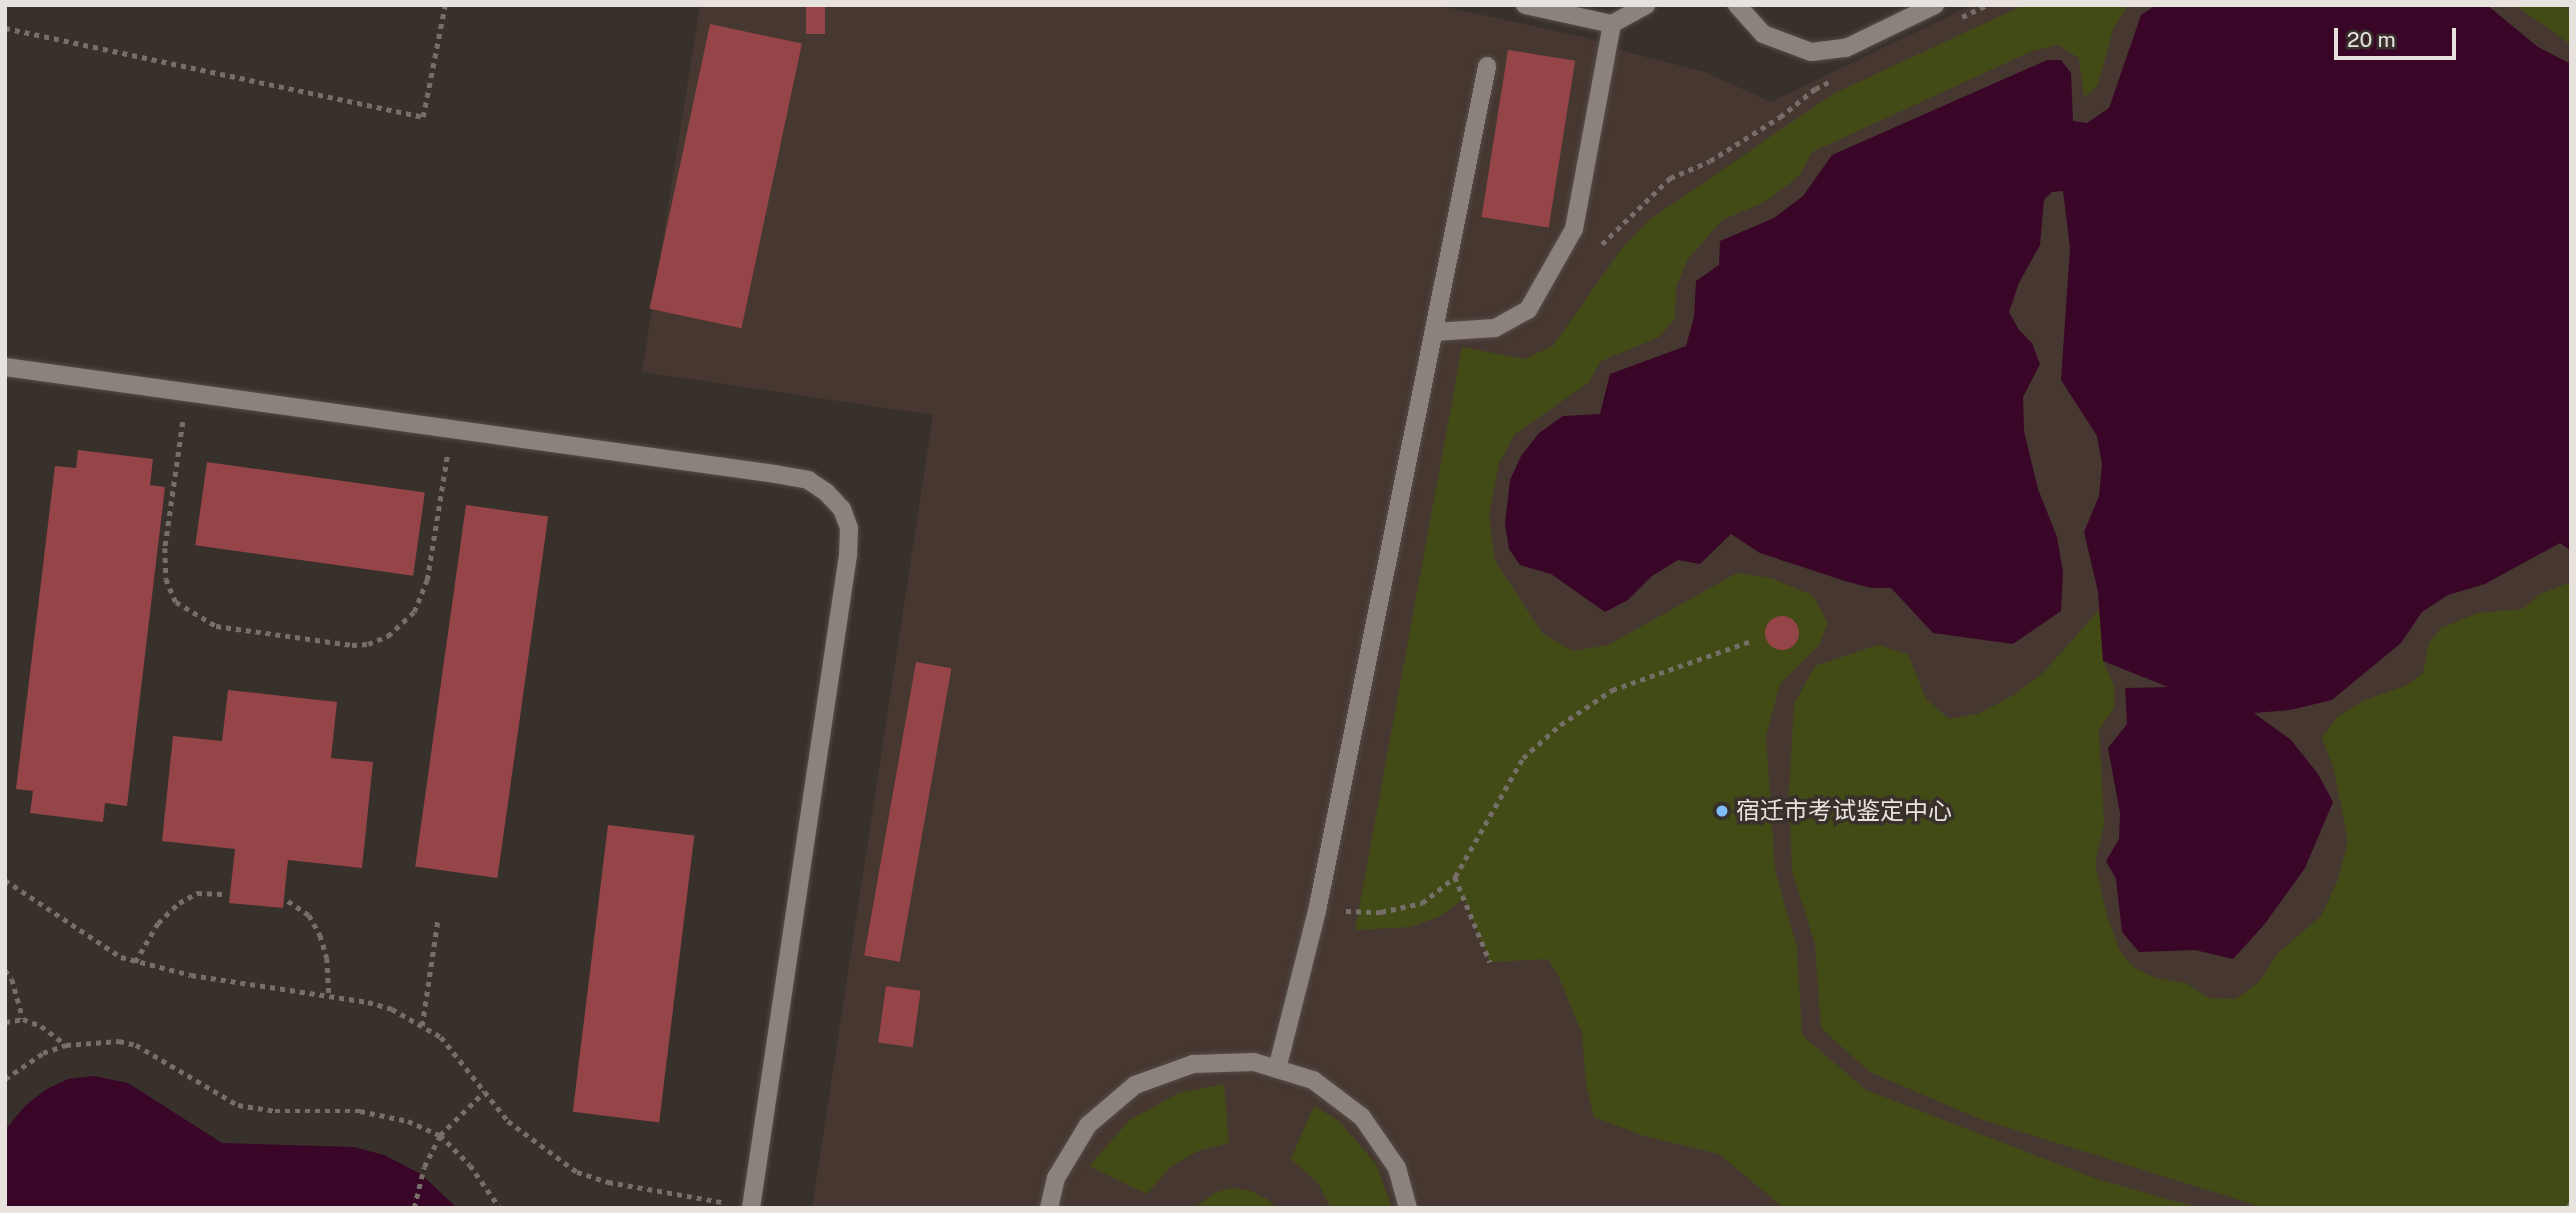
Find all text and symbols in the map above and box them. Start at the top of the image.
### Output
scale bar [2338,14,2460,58]
text: 20 m [2347,27,2396,52]
place label: 宿迁市考试鉴定中心 [1736,797,1952,825]
marker: 宿迁市考试鉴定中心 [1714,803,1730,819]

